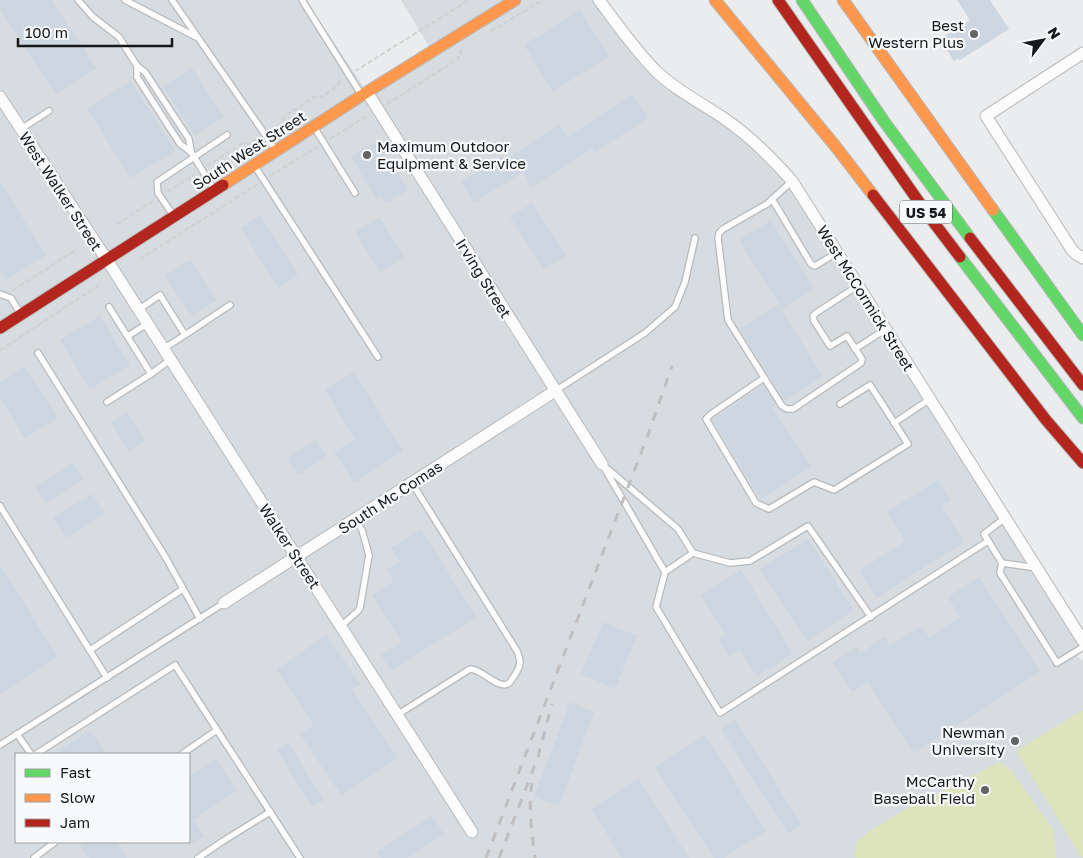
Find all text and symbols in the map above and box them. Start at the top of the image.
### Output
scale bar [18,15,171,47]
north arrow [1018,15,1068,65]
place label: Best Western Plus [868,16,964,51]
text: 100 m [25,23,68,41]
text: N [1044,24,1064,42]
marker: Best Western Plus [968,28,980,40]
street label: South West Street [189,107,309,193]
street label: West Walker Street [16,128,106,254]
place label: Maximum Outdoor Equipment & Service [377,137,526,172]
marker: Maximum Outdoor Equipment & Service [361,149,373,161]
road number: US 54 [900,200,952,223]
street label: West McCormick Street [814,222,918,374]
street label: Irving Street [453,235,515,321]
street label: South Mc Comas [335,457,445,537]
street label: Walker Street [256,500,324,592]
place label: Newman University [931,723,1006,758]
marker: Newman University [1009,735,1021,747]
legend [15,753,190,843]
text: Fast [60,763,91,781]
place label: McCarthy Baseball Field [873,772,976,807]
marker: McCarthy Baseball Field [979,784,991,796]
text: Slow [60,788,95,806]
text: Jam [60,813,90,831]

